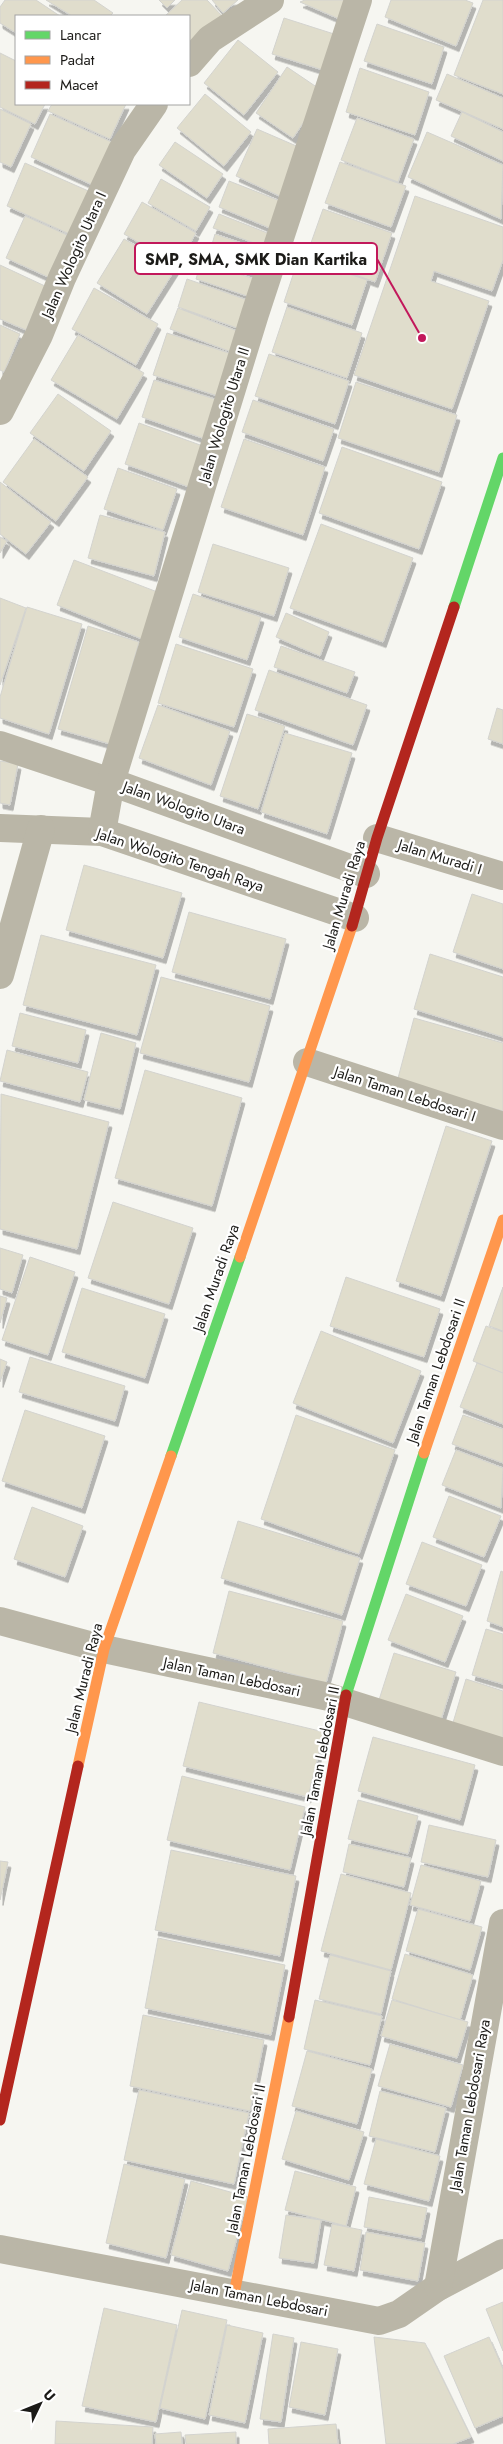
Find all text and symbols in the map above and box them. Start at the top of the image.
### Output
legend [15,15,190,105]
text: Lancar [60,24,102,46]
text: Padat [60,49,95,71]
text: Macet [60,74,98,96]
street label: Jalan Wologito Utara I [35,188,112,324]
callout: SMP, SMA, SMK Dian Kartika [135,243,377,274]
text: SMP, SMA, SMK Dian Kartika [145,248,367,271]
street label: Jalan Wologito Utara II [192,345,255,487]
street label: Jalan Wologito Utara [118,775,248,840]
street label: Jalan Wologito Tengah Raya [92,822,266,897]
street label: Jalan Muradi I [393,833,485,880]
street label: Jalan Muradi Raya [316,838,371,954]
street label: Jalan Taman Lebdosari I [329,1060,479,1127]
street label: Jalan Muradi Raya [187,1221,245,1337]
street label: Jalan Taman Lebdosari II [400,1296,471,1448]
street label: Jalan Muradi Raya [59,1621,108,1737]
street label: Jalan Taman Lebdosari [159,1651,303,1702]
street label: Jalan Taman Lebdosari II [294,1684,345,1840]
street label: Jalan Taman Lebdosari Raya [444,2018,496,2194]
street label: Jalan Taman Lebdosari II [220,2082,271,2238]
street label: Jalan Taman Lebdosari [186,2273,330,2322]
north arrow [15,2379,65,2429]
text: U [39,2385,60,2406]

